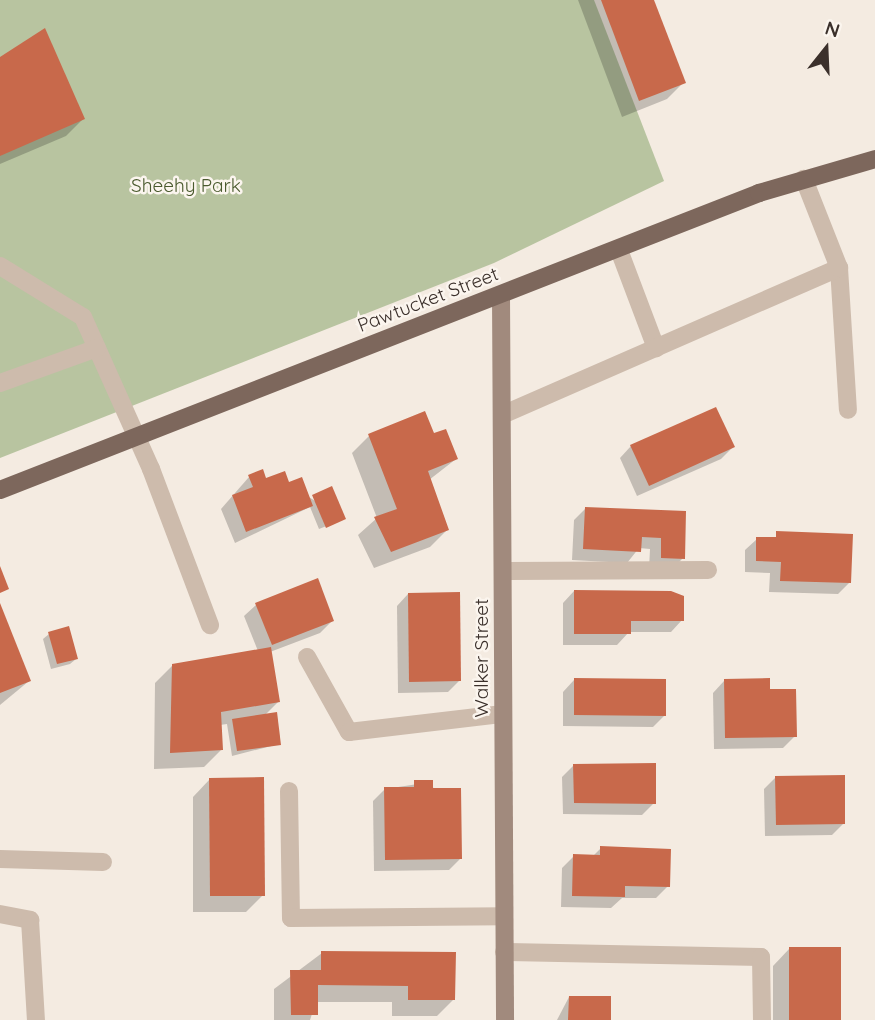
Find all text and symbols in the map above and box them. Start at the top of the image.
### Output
north arrow [791,14,861,84]
text: N [822,15,843,43]
park label: Sheehy Park [131,175,241,197]
street label: Pawtucket Street [354,263,502,337]
street label: Walker Street [471,599,493,717]

